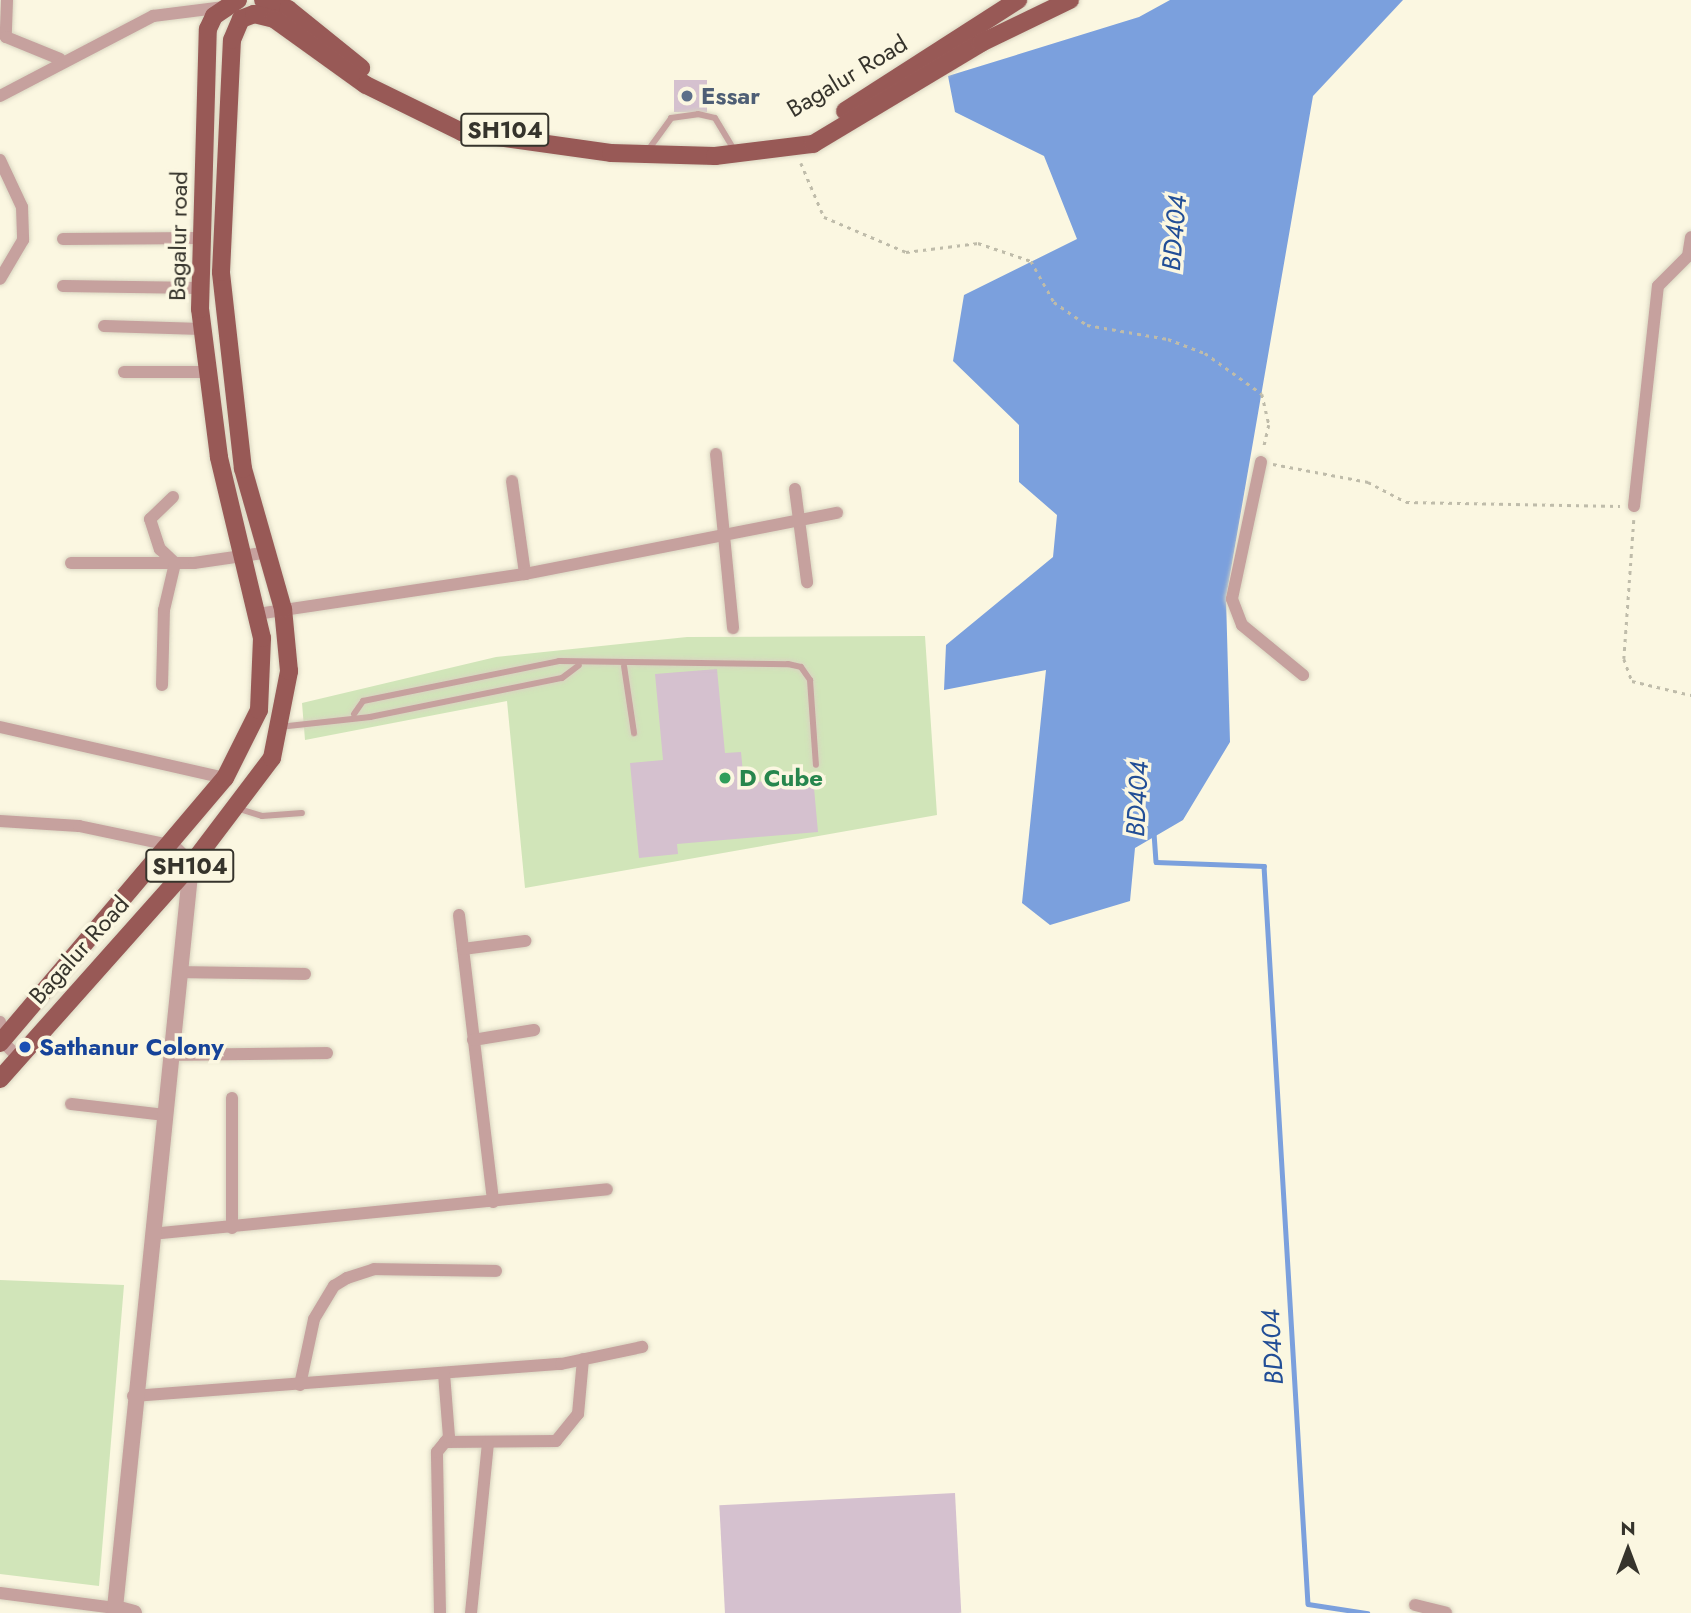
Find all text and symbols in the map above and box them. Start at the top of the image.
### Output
street label: Bagalur Road [782,29,912,123]
place label: Essar [701,82,760,110]
marker: Essar [679,88,695,104]
road number: SH104 [460,111,550,150]
street label: Bagalur road [162,171,194,301]
water label: BD404 [1156,194,1194,272]
water label: BD404 [1120,760,1156,838]
place label: D Cube [739,764,823,792]
marker: D Cube [717,770,733,786]
road number: SH104 [144,846,235,886]
street label: Bagalur Road [23,890,135,1010]
place label: Sathanur Colony [39,1033,224,1061]
marker: Sathanur Colony [17,1039,33,1055]
water label: BD404 [1255,1308,1291,1386]
north arrow [1593,1515,1663,1585]
text: N [1620,1515,1636,1542]

